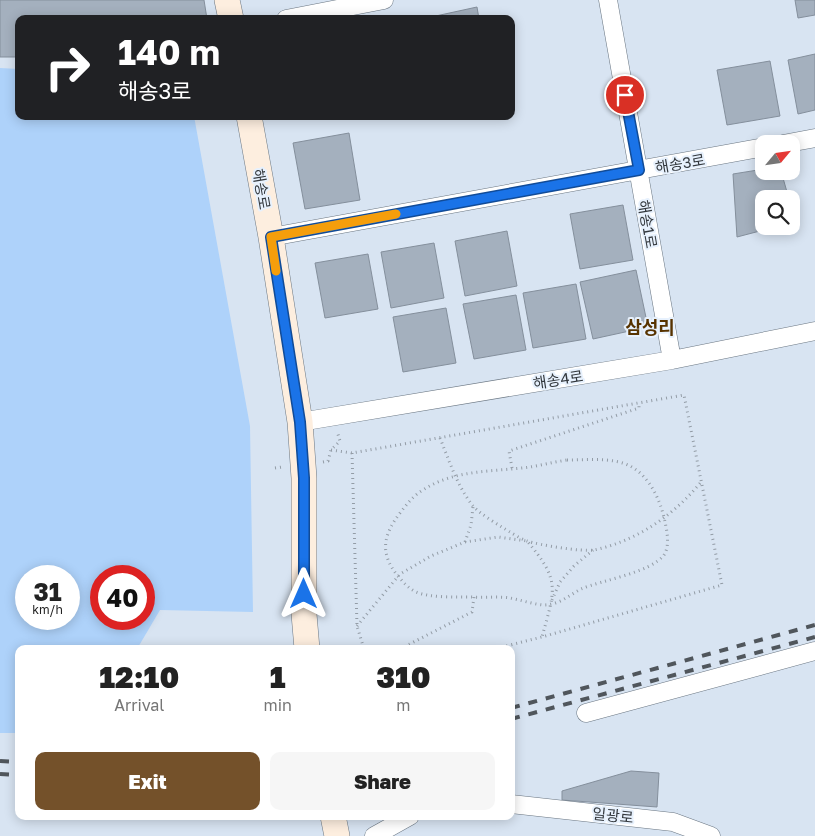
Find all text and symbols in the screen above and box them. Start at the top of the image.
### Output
text: 140 m [118,31,220,73]
icon: right [35,35,100,100]
pin [604,74,646,116]
text: 해송3로 [118,77,192,104]
icon: arrive [611,81,639,109]
north arrow [755,135,800,180]
map controls [755,135,800,235]
street label: 해송3로 [654,150,706,176]
street label: 해송로 [250,167,274,211]
button: search [755,190,800,235]
street label: 해송1로 [635,198,661,250]
district label: 삼성리 [625,316,675,338]
street label: 해송4로 [532,366,584,392]
speed limit sign: 40 [90,565,155,630]
position arrow [277,567,329,619]
text: 31 [33,576,62,607]
text: km/h [32,602,63,617]
text: 12:10 [99,659,179,695]
text: 1 [270,659,286,695]
text: 310 [376,659,431,695]
text: Arrival [114,695,164,715]
text: min [264,695,292,715]
text: m [396,695,410,715]
button: Exit [35,752,260,810]
button: Share [270,752,495,810]
street label: 일광로 [591,804,635,826]

